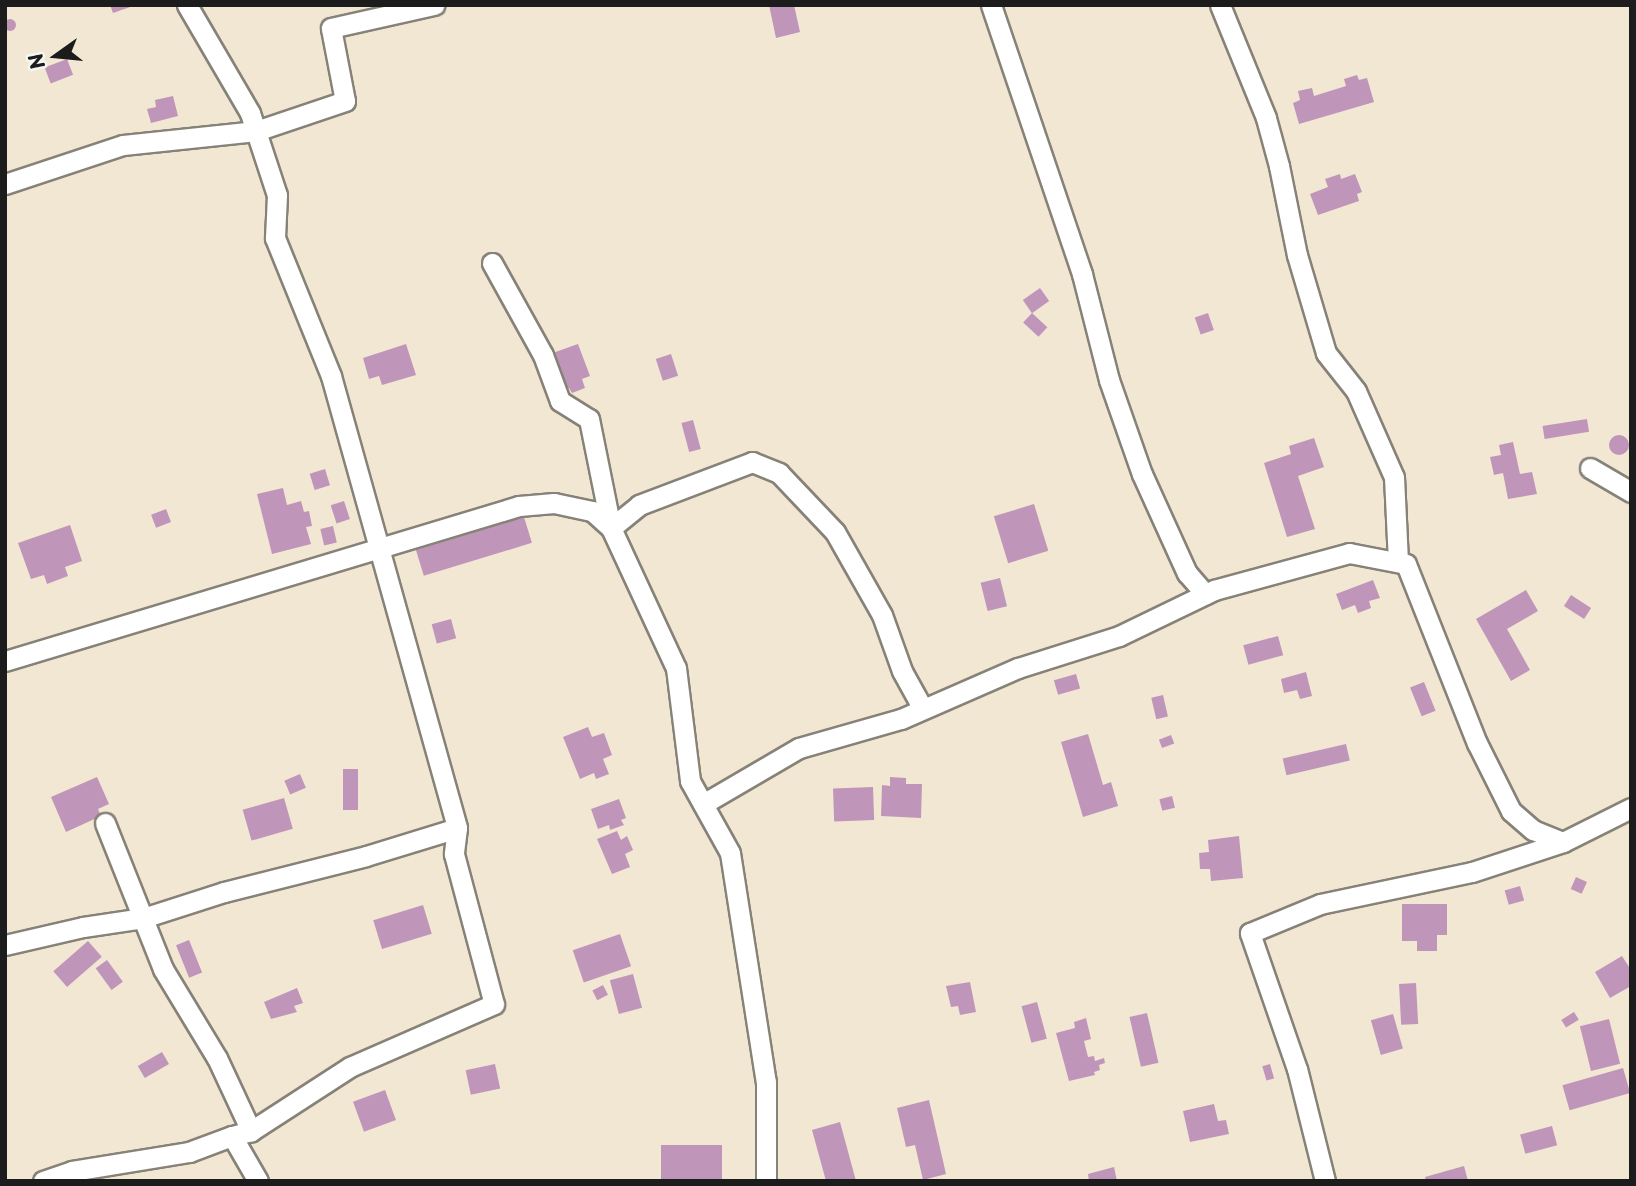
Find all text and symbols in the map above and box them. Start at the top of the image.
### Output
north arrow [21,21,91,91]
text: N [20,51,51,72]

